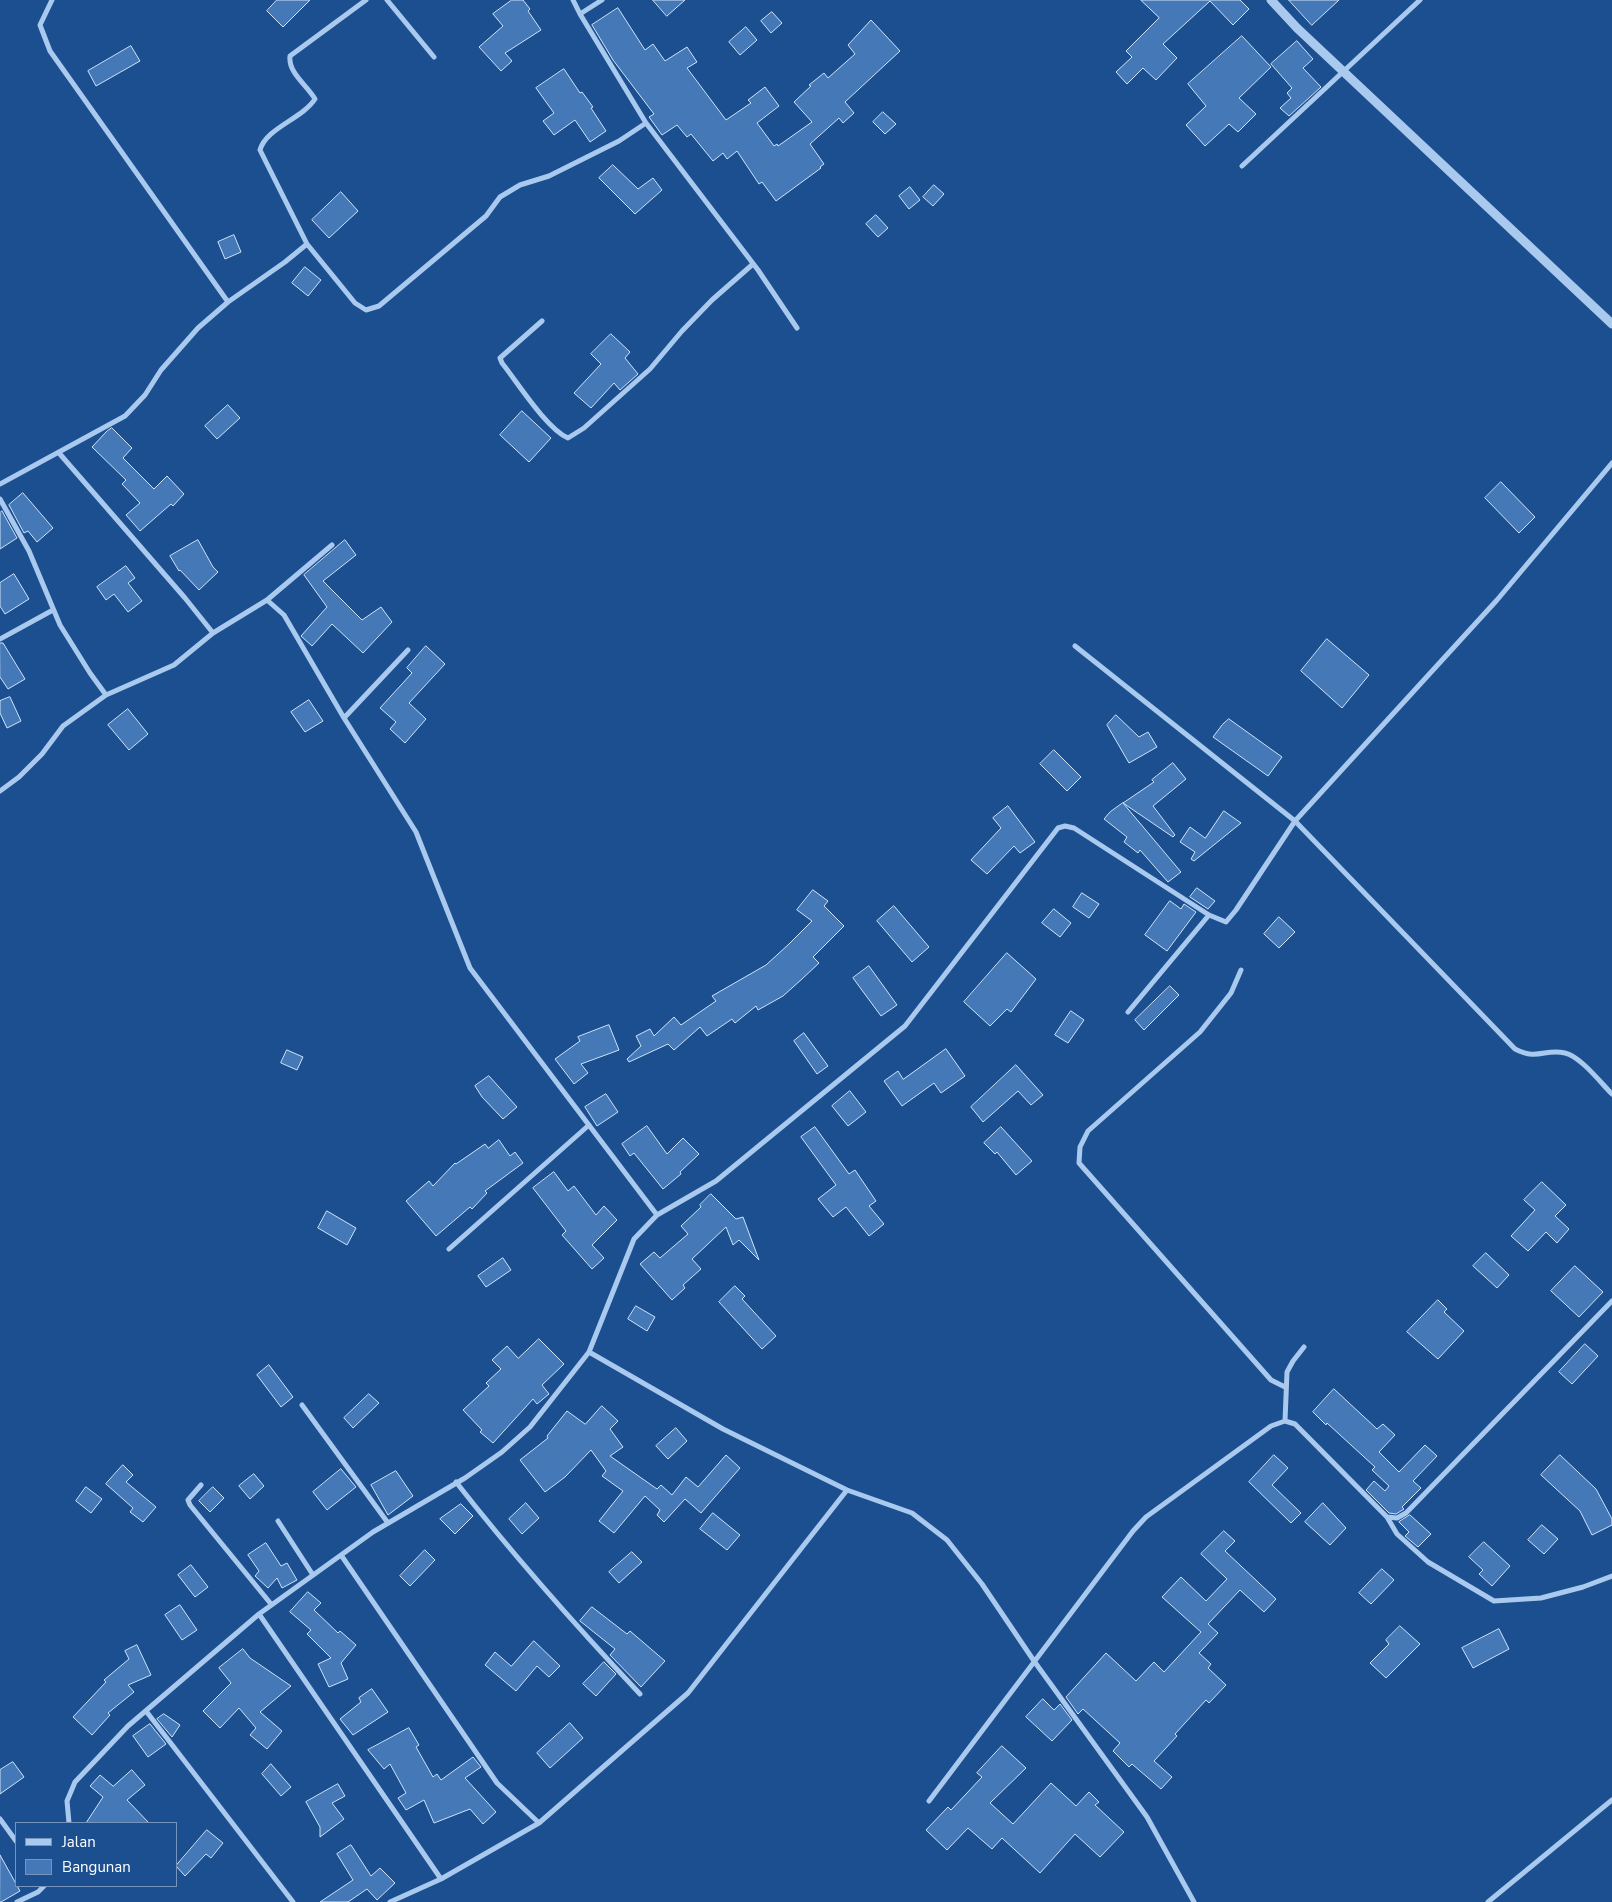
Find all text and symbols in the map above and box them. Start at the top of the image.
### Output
legend [15,1822,178,1887]
text: Jalan [62,1832,96,1852]
text: Bangunan [62,1857,131,1877]

